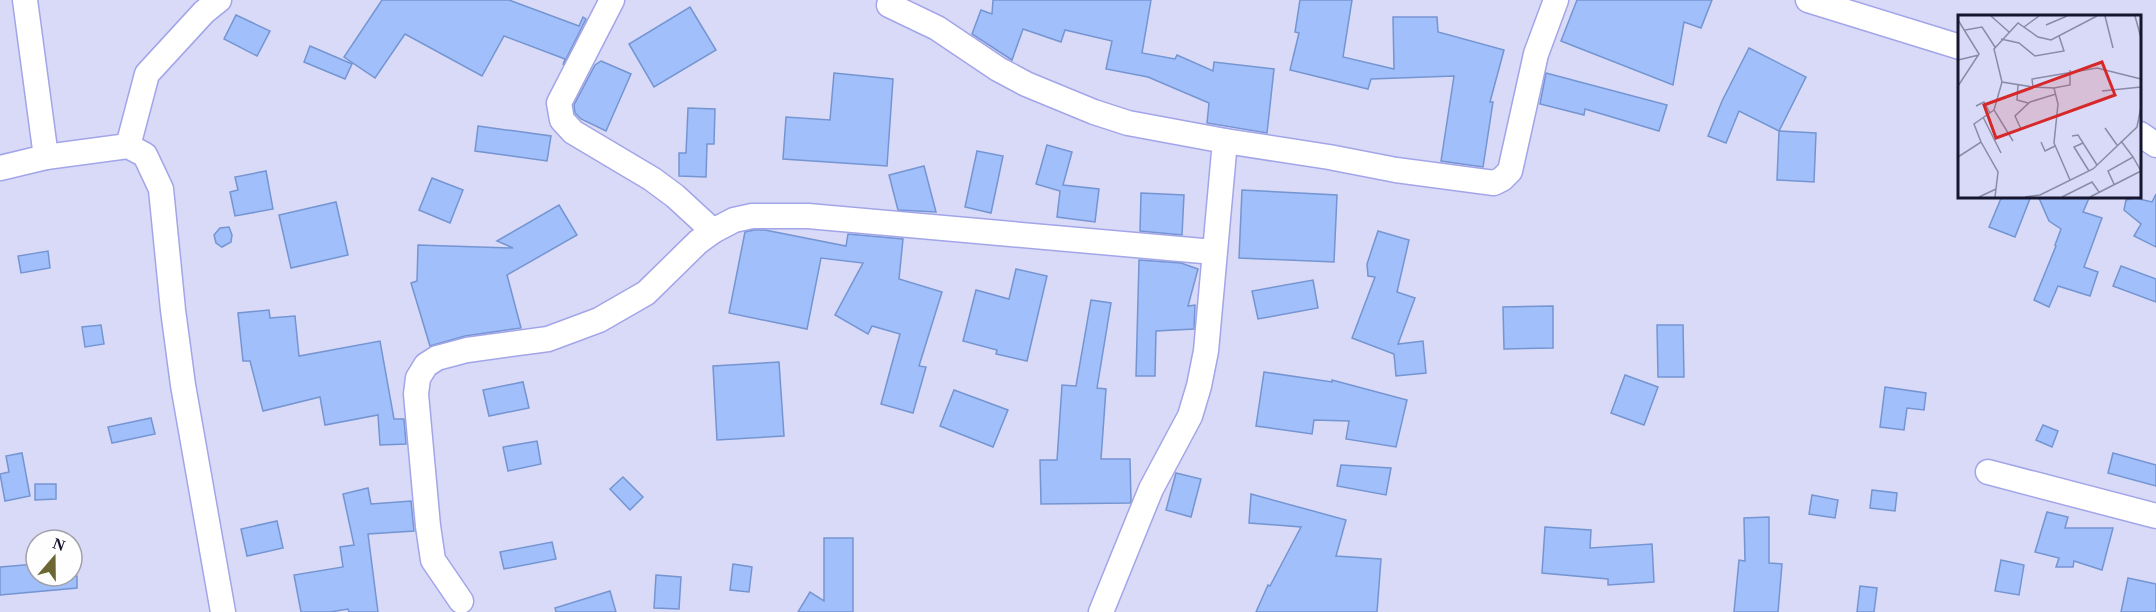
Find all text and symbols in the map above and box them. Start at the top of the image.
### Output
inset map [1958,15,2141,198]
north arrow [24,528,84,588]
text: N [51,534,68,554]

